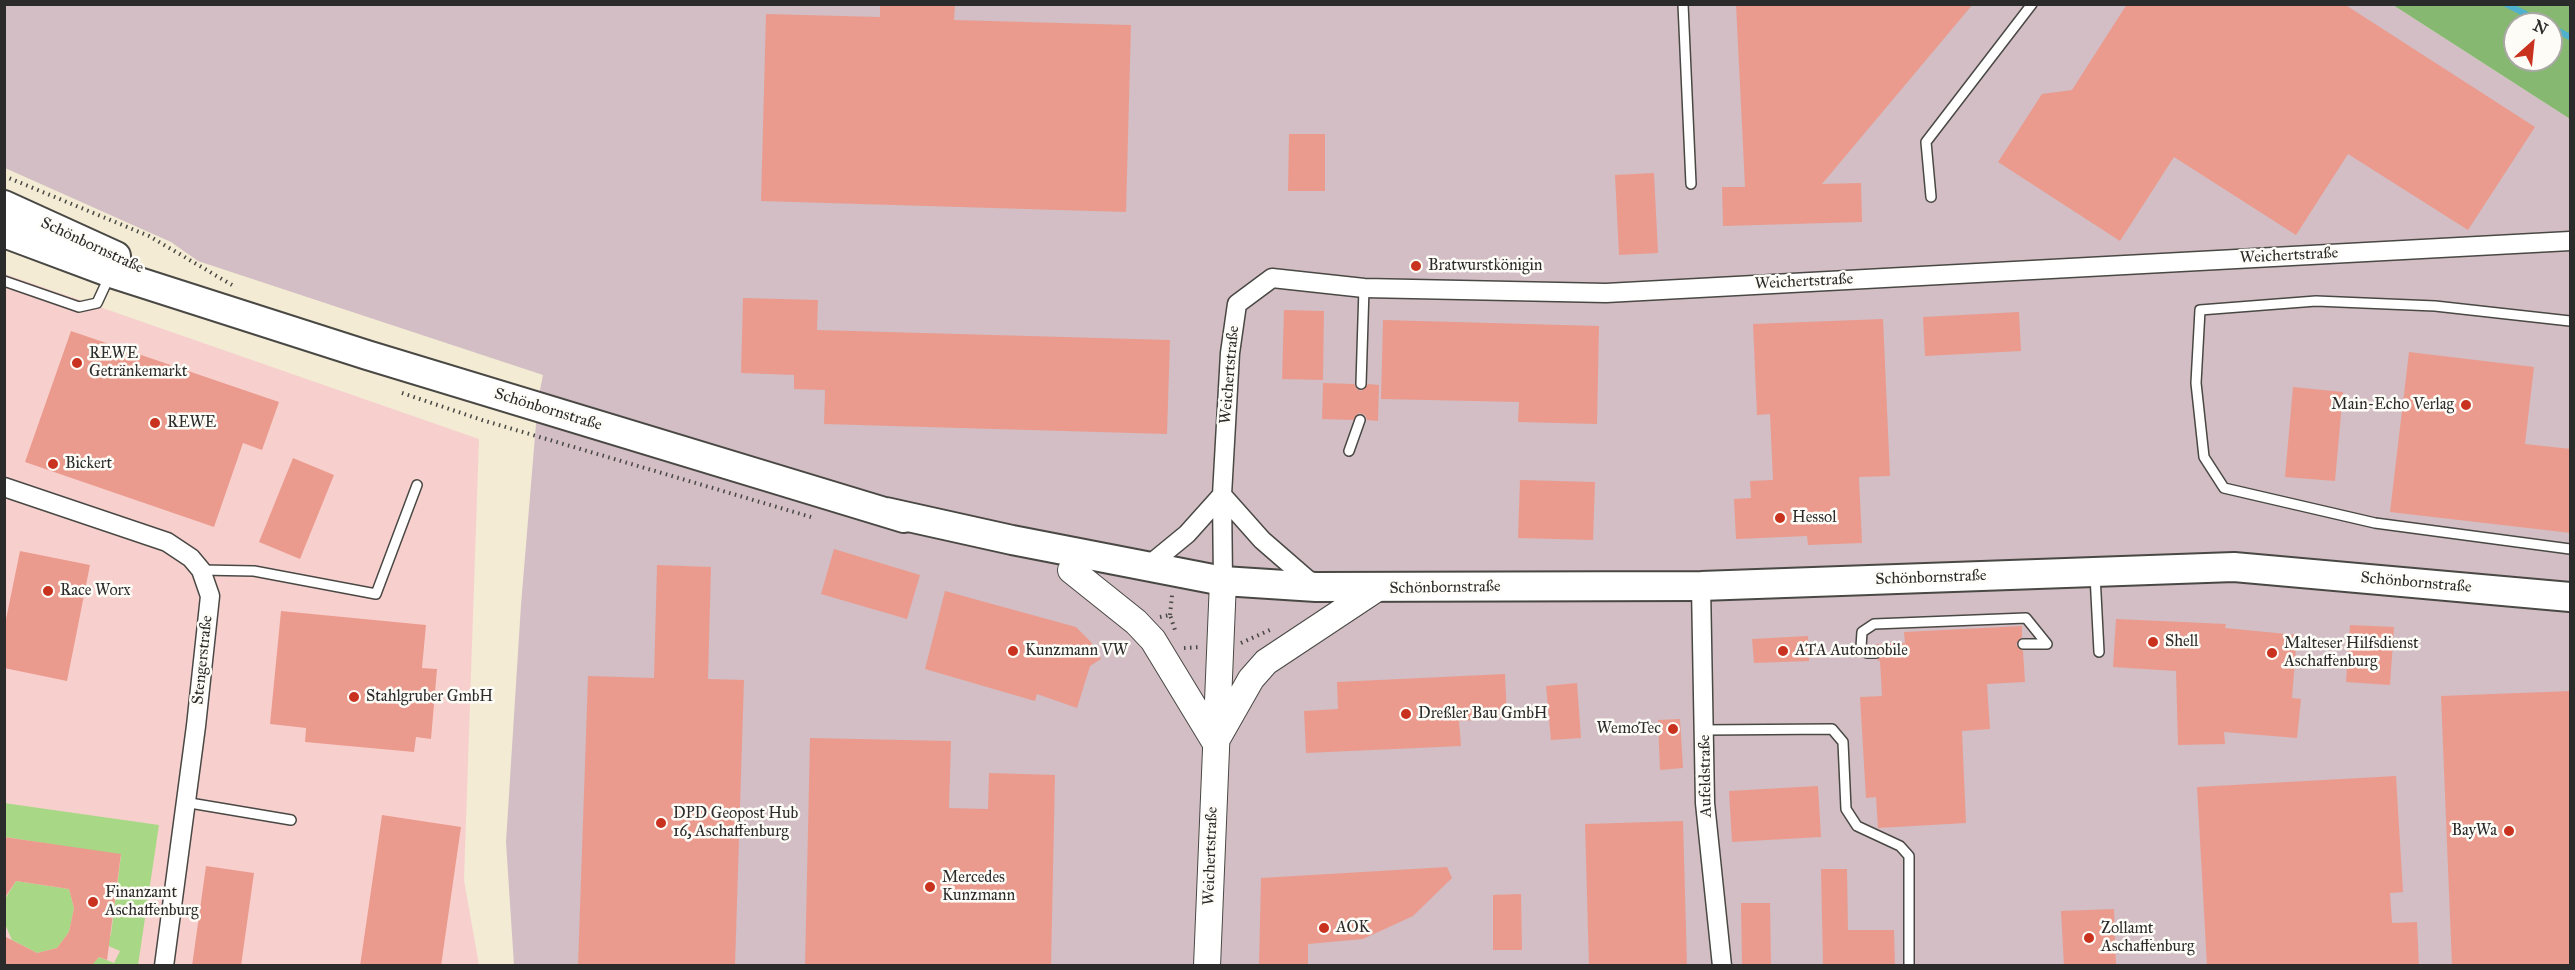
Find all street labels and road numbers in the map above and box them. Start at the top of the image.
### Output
street label: Schönbornstraße [37,214,147,278]
street label: Weichertstraße [2239,244,2339,268]
street label: Weichertstraße [1754,270,1854,294]
street label: Weichertstraße [1216,325,1244,425]
street label: Schönbornstraße [492,385,604,435]
street label: Schönbornstraße [1875,566,1987,590]
street label: Schönbornstraße [2360,569,2472,597]
street label: Schönbornstraße [1389,577,1501,599]
street label: Stengerstraße [189,614,217,706]
street label: Aufeldstraße [1696,735,1716,817]
street label: Weichertstraße [1200,806,1222,906]

